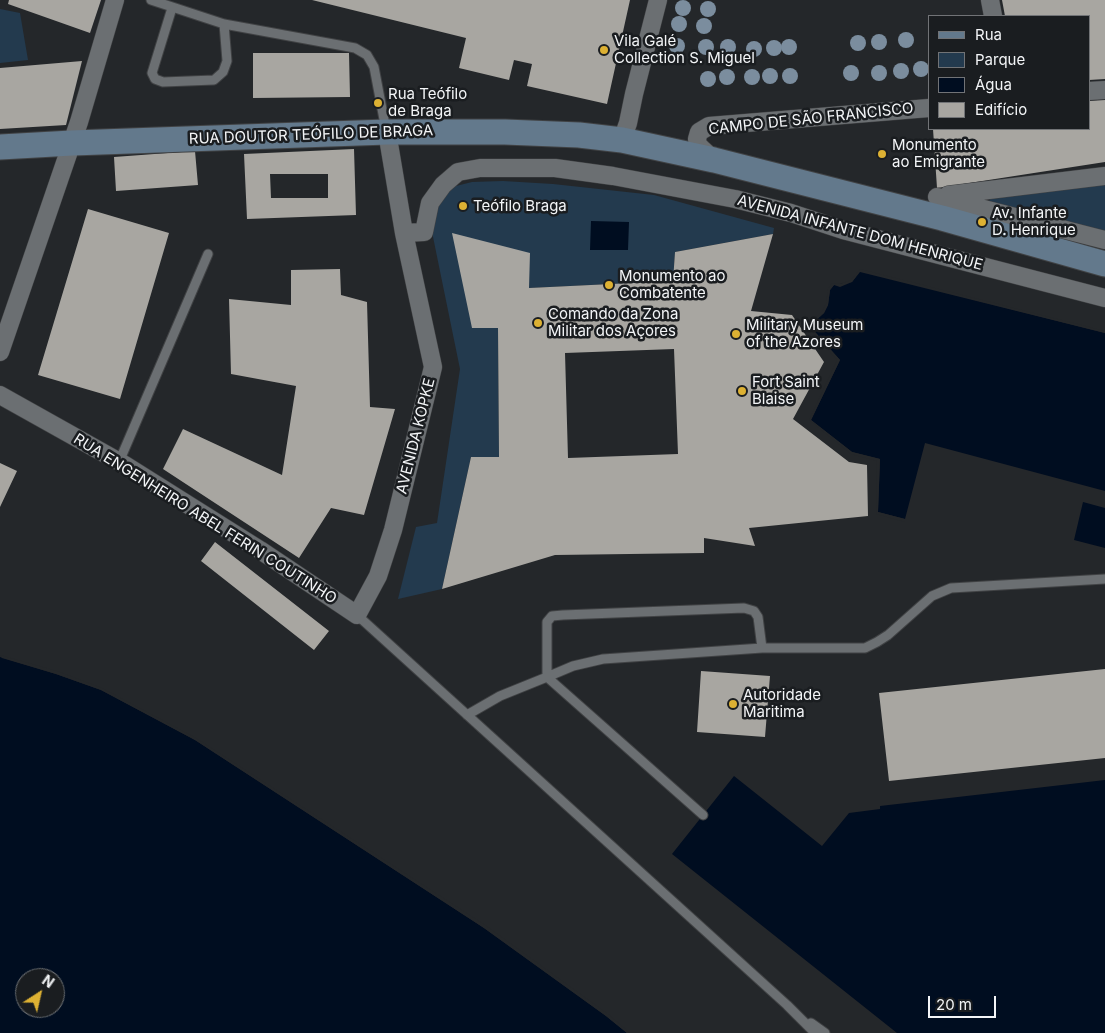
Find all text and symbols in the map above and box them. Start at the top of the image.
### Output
legend [928,15,1090,130]
text: Rua [975,25,1002,44]
place label: Vila Galé Collection S. Miguel [614,32,755,67]
marker: Vila Galé Collection S. Miguel [598,44,610,56]
text: Parque [975,50,1025,69]
text: Água [975,75,1012,94]
place label: Rua Teófilo de Braga [388,85,467,120]
marker: Rua Teófilo de Braga [372,97,384,109]
street label: CAMPO DE SÃO FRANCISCO [708,99,914,139]
text: Edifício [975,100,1027,119]
street label: RUA DOUTOR TEÓFILO DE BRAGA [189,122,433,148]
place label: Monumento ao Emigrante [892,136,985,171]
marker: Monumento ao Emigrante [876,148,888,160]
street label: AVENIDA INFANTE DOM HENRIQUE [735,192,985,274]
place label: Teófilo Braga [473,197,567,215]
marker: Teófilo Braga [457,200,469,212]
place label: Av. Infante D. Henrique [992,204,1076,239]
marker: Av. Infante D. Henrique [976,216,988,228]
place label: Monumento ao Combatente [619,267,725,302]
marker: Monumento ao Combatente [603,279,615,291]
place label: Comando da Zona Militar dos Açores [548,305,678,340]
place label: Military Museum of the Azores [746,316,863,351]
marker: Comando da Zona Militar dos Açores [532,317,544,329]
marker: Military Museum of the Azores [730,328,742,340]
place label: Fort Saint Blaise [752,373,820,408]
street label: AVENIDA KOPKE [393,376,439,496]
marker: Fort Saint Blaise [736,385,748,397]
street label: RUA ENGENHEIRO ABEL FERIN COUTINHO [70,430,340,608]
place label: Autoridade Maritima [743,686,821,721]
marker: Autoridade Maritima [727,698,739,710]
north arrow [15,968,65,1018]
text: N [39,971,58,991]
scale bar [930,986,998,1018]
text: 20 m [936,995,972,1014]

